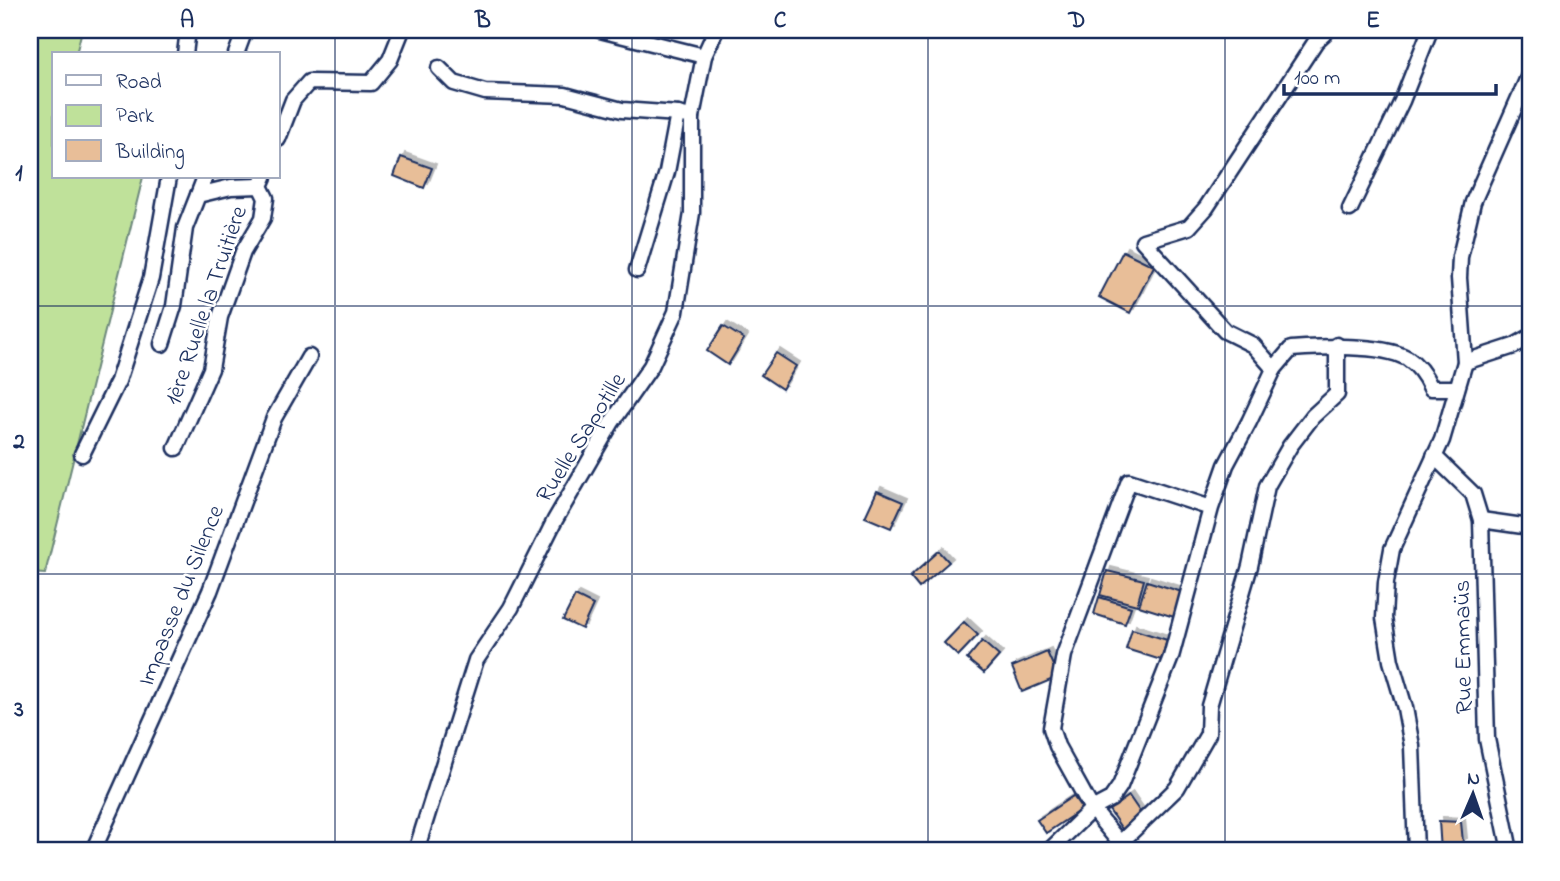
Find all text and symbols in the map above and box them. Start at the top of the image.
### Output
text: A [180,5,194,38]
text: B [474,5,491,38]
text: C [774,5,787,38]
text: D [1068,5,1085,38]
text: E [1366,5,1380,38]
legend [52,52,280,178]
scale bar [1284,52,1495,96]
text: 100 m [1294,64,1340,94]
text: Road [116,68,162,98]
text: Park [116,102,155,132]
text: Building [115,138,185,170]
text: 1 [15,158,23,191]
street label: 1ère Ruelle la Truitière [157,201,258,410]
street label: Ruelle Sapotille [528,366,636,510]
text: 2 [12,426,25,459]
street label: Impasse du Silence [130,500,235,692]
street label: Rue Emmaüs [1446,580,1483,714]
text: 3 [13,694,24,727]
north arrow [1438,758,1508,828]
text: N [1467,766,1481,793]

